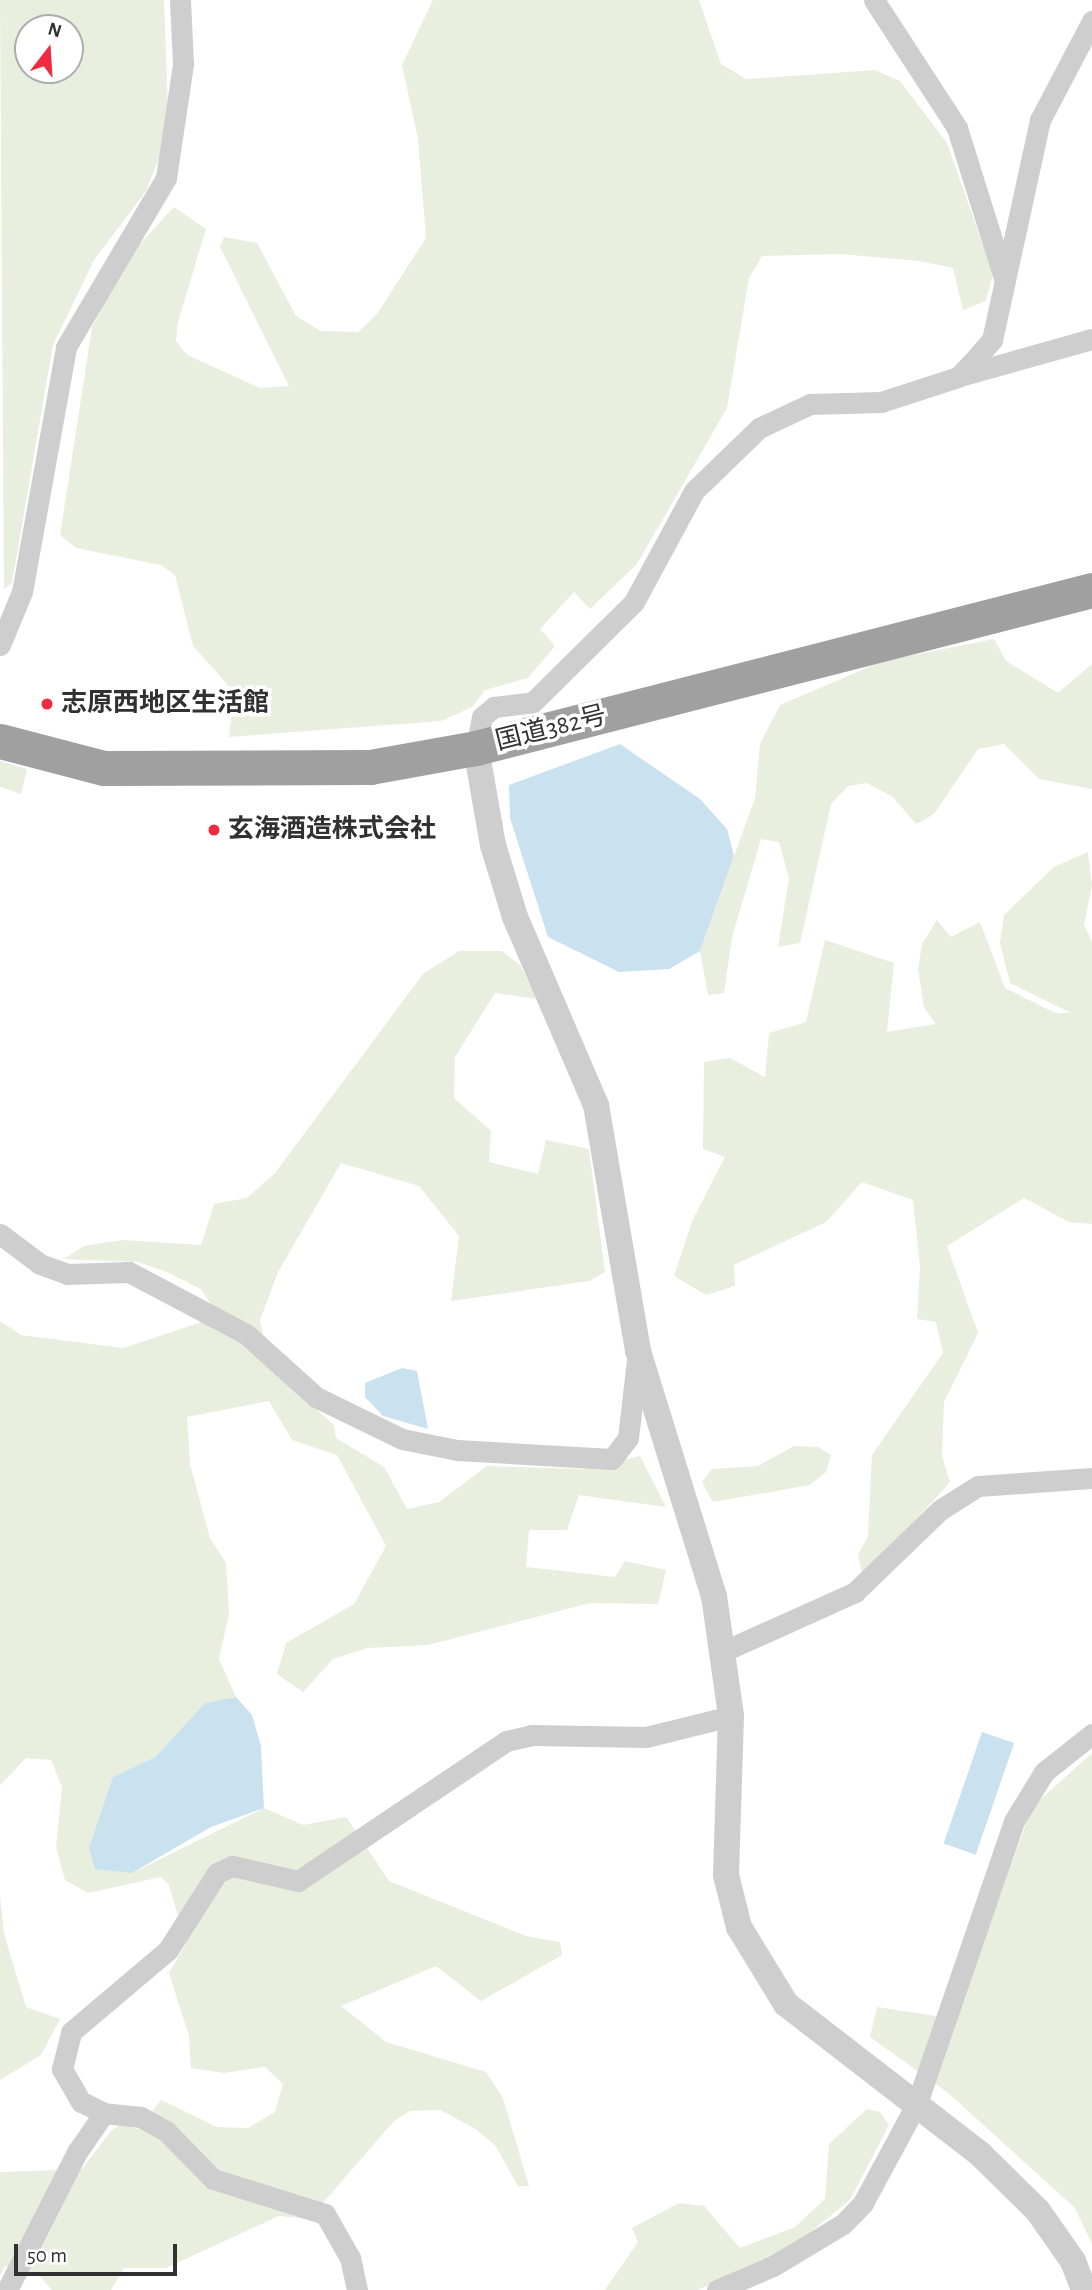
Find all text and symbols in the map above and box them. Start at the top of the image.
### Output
north arrow [14,14,84,84]
text: N [46,19,64,41]
place label: 志原西地区生活館 [61,688,269,720]
marker: 志原西地区生活館 [39,696,55,712]
street label: 国道382号 [492,700,610,758]
place label: 玄海酒造株式会社 [228,814,436,846]
marker: 玄海酒造株式会社 [206,822,222,838]
scale bar [18,2230,180,2274]
text: 50 m [27,2245,67,2266]

